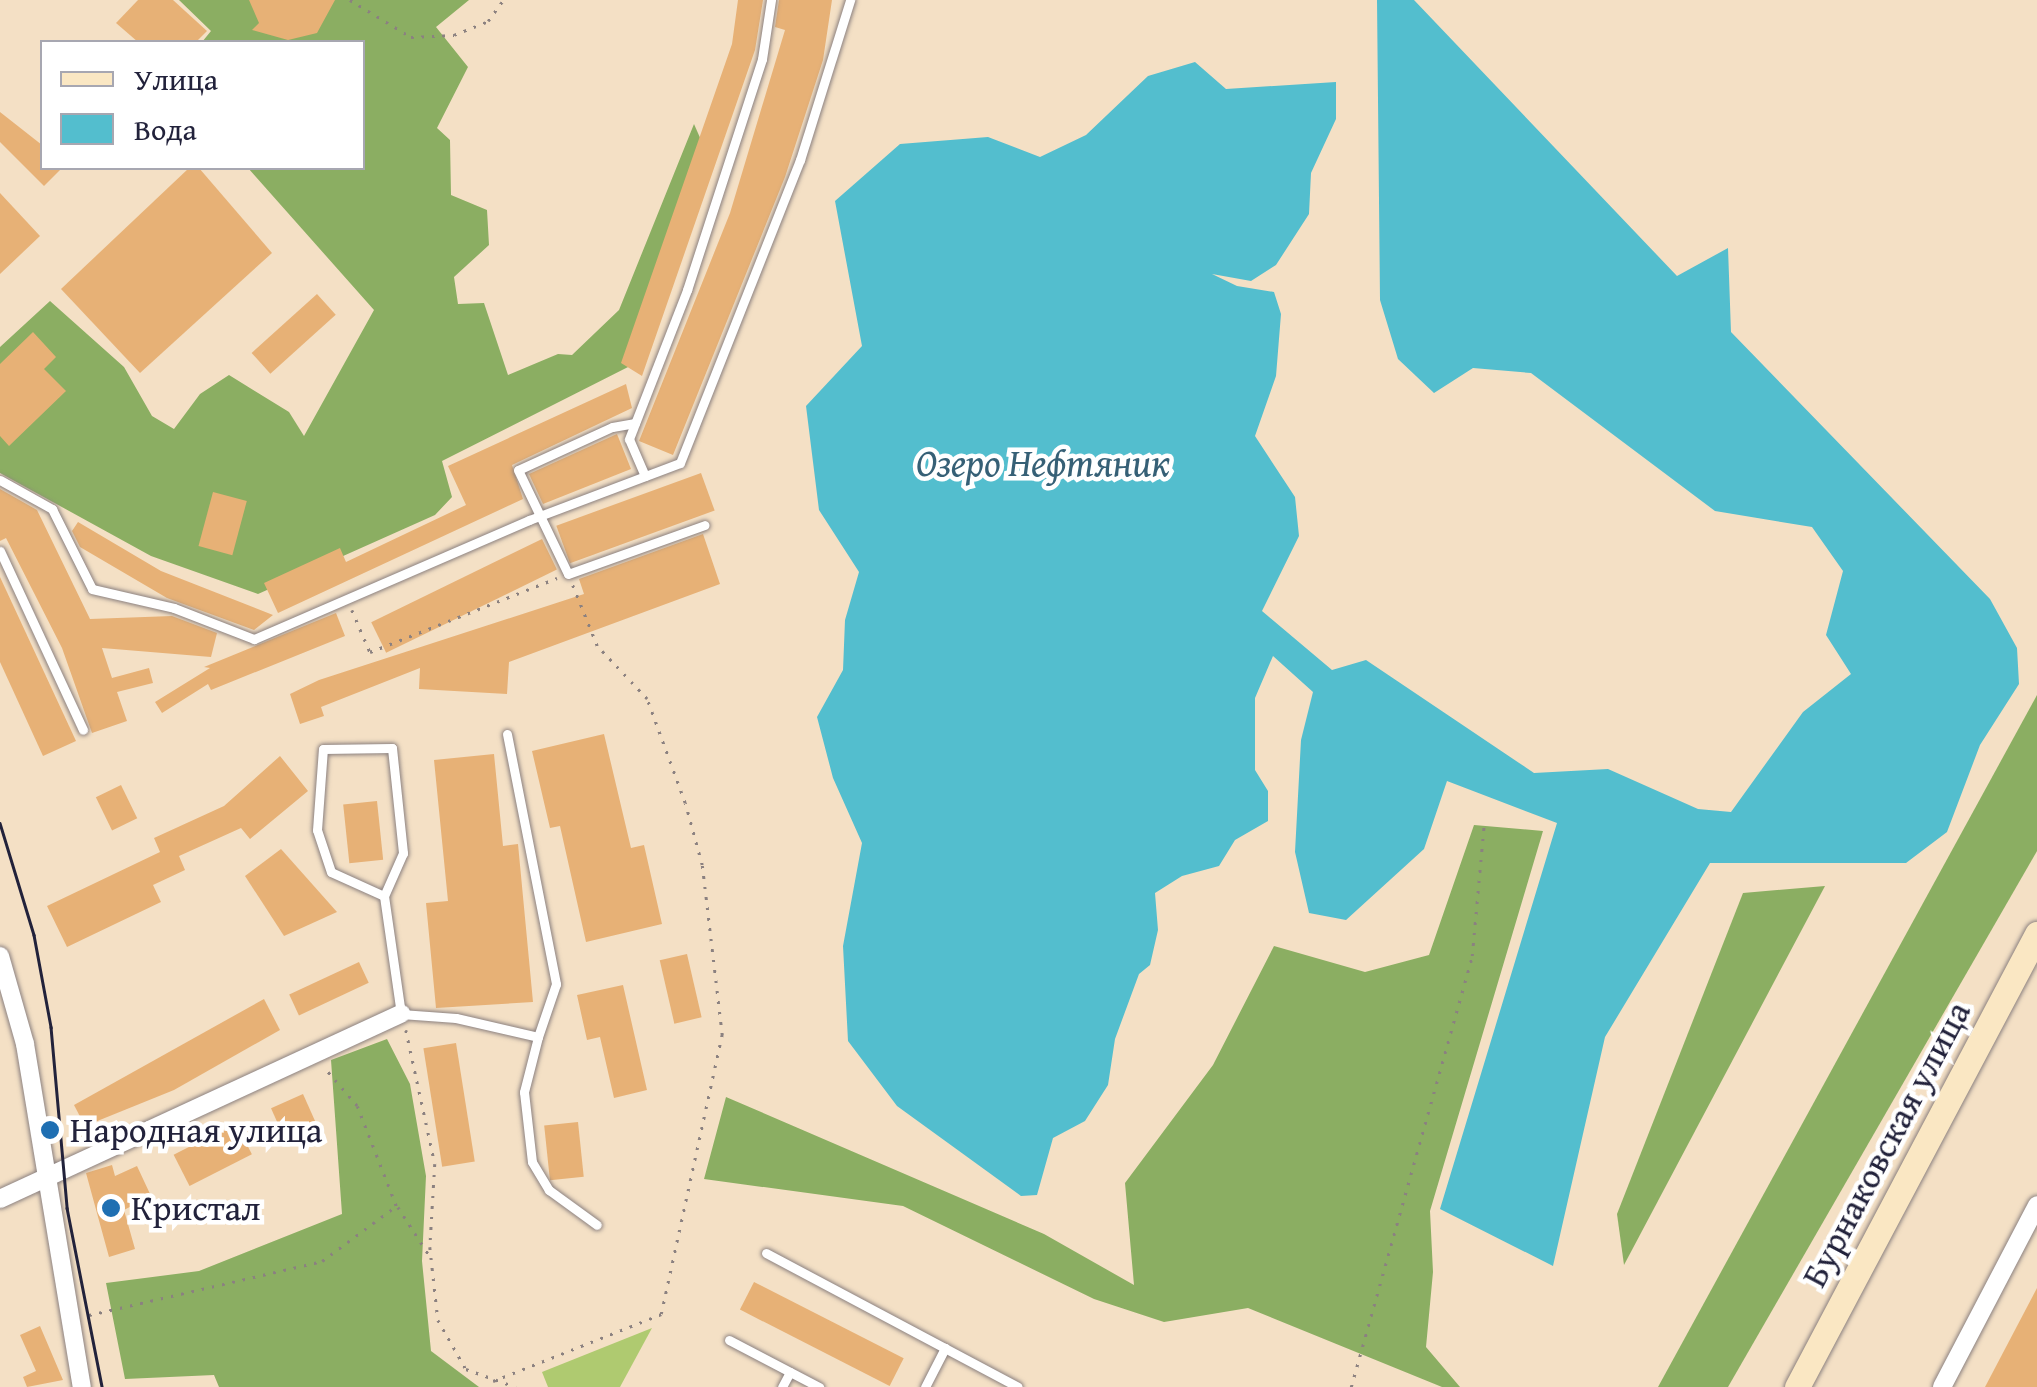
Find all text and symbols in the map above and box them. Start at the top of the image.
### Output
legend [40,40,365,170]
text: Улица [134,57,218,101]
text: Вода [134,107,197,151]
water label: Озеро Нефтяник [916,440,1170,486]
street label: Бурнаковская улица [1793,994,1979,1294]
place label: Народная улица [70,1109,323,1151]
marker: Народная улица [39,1119,61,1141]
place label: Кристал [131,1187,261,1229]
marker: Кристал [100,1197,122,1219]

